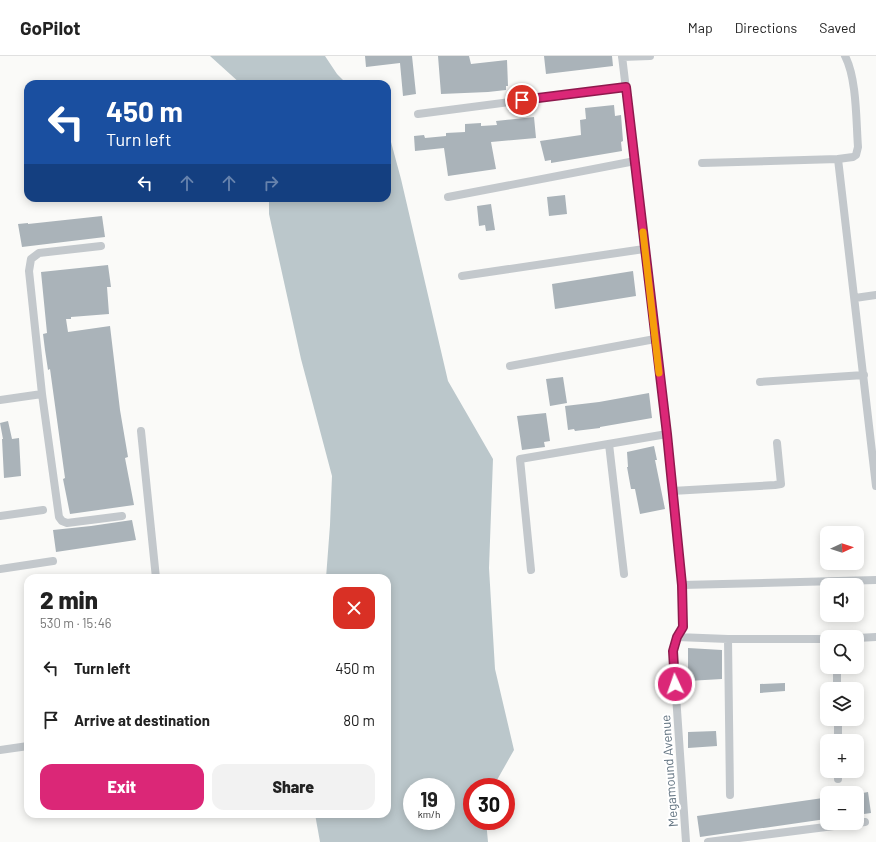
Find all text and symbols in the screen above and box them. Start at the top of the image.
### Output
text: GoPilot [20,16,81,39]
text: Map [688,19,713,36]
text: Directions [735,19,797,36]
text: Saved [819,19,856,36]
pin [505,83,539,117]
icon: arrive [511,89,533,111]
text: 450 m [106,94,183,128]
icon: left [40,96,92,148]
text: Turn left [106,128,172,150]
icon: left [134,172,156,194]
icon: ahead [176,172,198,194]
icon: ahead [218,172,240,194]
icon: right [260,172,282,194]
north arrow [820,526,864,570]
map controls [820,526,864,830]
button: sound [820,578,864,622]
text: 2 min [40,585,98,614]
button: close [333,587,375,629]
text: 530 m · 15:46 [40,615,112,631]
button: search [820,630,864,674]
icon: left [40,657,62,679]
text: Turn left [74,659,130,677]
text: 450 m [335,659,375,677]
position arrow [654,663,696,705]
button: layers [820,682,864,726]
icon: arrive [40,709,62,731]
text: Arrive at destination [74,711,210,729]
text: 80 m [343,711,375,729]
street label: Megamound Avenue [657,714,681,828]
button: + [820,734,864,778]
button: Exit [40,764,204,810]
button: Share [212,764,375,810]
speed limit sign: 30 [463,778,515,830]
button: − [820,786,864,830]
text: 19 [420,787,438,811]
text: km/h [418,808,440,820]

